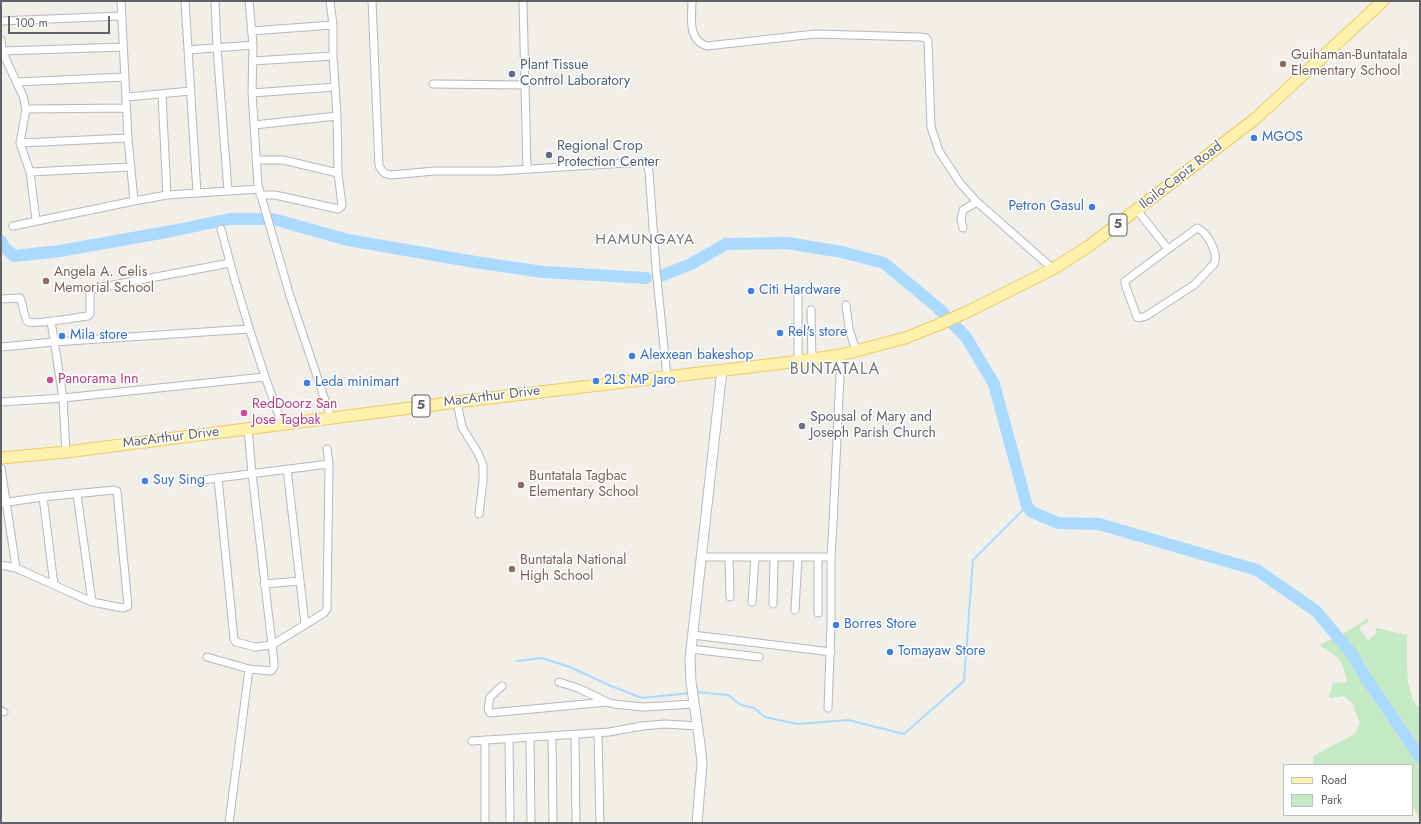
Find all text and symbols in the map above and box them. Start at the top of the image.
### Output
scale bar [10,8,112,34]
text: 100 m [15,14,48,32]
place label: Guihaman-Buntatala Elementary School [1291,48,1408,80]
place label: Plant Tissue Control Laboratory [520,58,630,90]
marker: Guihaman-Buntatala Elementary School [1278,59,1288,69]
marker: Plant Tissue Control Laboratory [507,69,517,79]
place label: MGOS [1262,130,1303,146]
marker: MGOS [1249,133,1259,143]
street label: Iloilo-Capiz Road [1136,138,1226,214]
place label: Regional Crop Protection Center [557,139,660,172]
marker: Regional Crop Protection Center [544,150,554,160]
place label: Petron Gasul [1009,199,1084,215]
marker: Petron Gasul [1087,202,1097,212]
road number: 5 [1109,214,1127,236]
district label: HAMUNGAYA [595,231,695,249]
place label: Angela A. Celis Memorial School [54,265,154,298]
marker: Angela A. Celis Memorial School [41,276,51,286]
place label: Citi Hardware [759,283,841,299]
marker: Citi Hardware [746,286,756,296]
place label: Rel's store [788,325,847,341]
place label: Mila store [70,328,128,344]
marker: Rel's store [775,328,785,338]
marker: Mila store [57,331,67,341]
place label: Alexxean bakeshop [640,348,753,364]
marker: Alexxean bakeshop [627,351,637,361]
district label: BUNTATALA [790,360,880,380]
place label: Panorama Inn [58,372,138,388]
place label: 2LS MP Jaro [604,373,676,389]
marker: Panorama Inn [45,375,55,385]
place label: Leda minimart [315,375,399,391]
marker: 2LS MP Jaro [591,376,601,386]
marker: Leda minimart [302,378,312,388]
street label: MacArthur Drive [443,383,541,411]
road number: 5 [412,395,430,417]
place label: RedDoorz San Jose Tagbak [252,397,337,430]
marker: RedDoorz San Jose Tagbak [239,408,249,418]
place label: Spousal of Mary and Joseph Parish Church [810,410,936,442]
marker: Spousal of Mary and Joseph Parish Church [797,421,807,431]
street label: MacArthur Drive [122,424,220,452]
place label: Buntatala Tagbac Elementary School [529,469,639,502]
place label: Suy Sing [153,473,205,489]
marker: Suy Sing [140,476,150,486]
marker: Buntatala Tagbac Elementary School [516,480,526,490]
place label: Buntatala National High School [520,553,626,586]
marker: Buntatala National High School [507,564,517,574]
place label: Borres Store [844,617,916,633]
marker: Borres Store [831,620,841,630]
place label: Tomayaw Store [898,644,985,660]
marker: Tomayaw Store [885,647,895,657]
legend [1283,764,1413,816]
text: Road [1321,771,1347,789]
text: Park [1321,791,1342,809]

